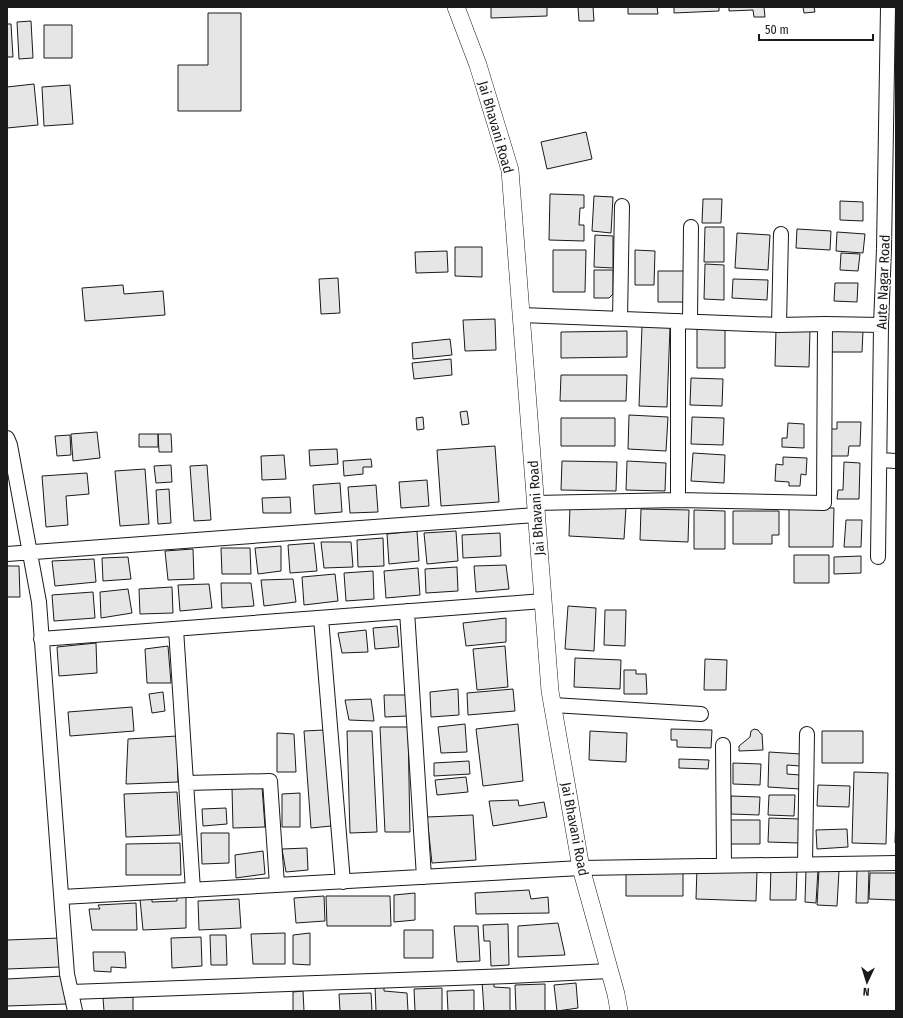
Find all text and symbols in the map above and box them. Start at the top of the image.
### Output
scale bar [759,16,873,42]
text: 50 m [765,23,789,37]
street label: Jai Bhavani Road [474,79,517,175]
street label: Aute Nagar Road [873,234,894,330]
street label: Jai Bhavani Road [525,460,548,556]
street label: Jai Bhavani Road [557,781,592,877]
north arrow [847,962,887,1002]
text: N [863,985,870,998]

